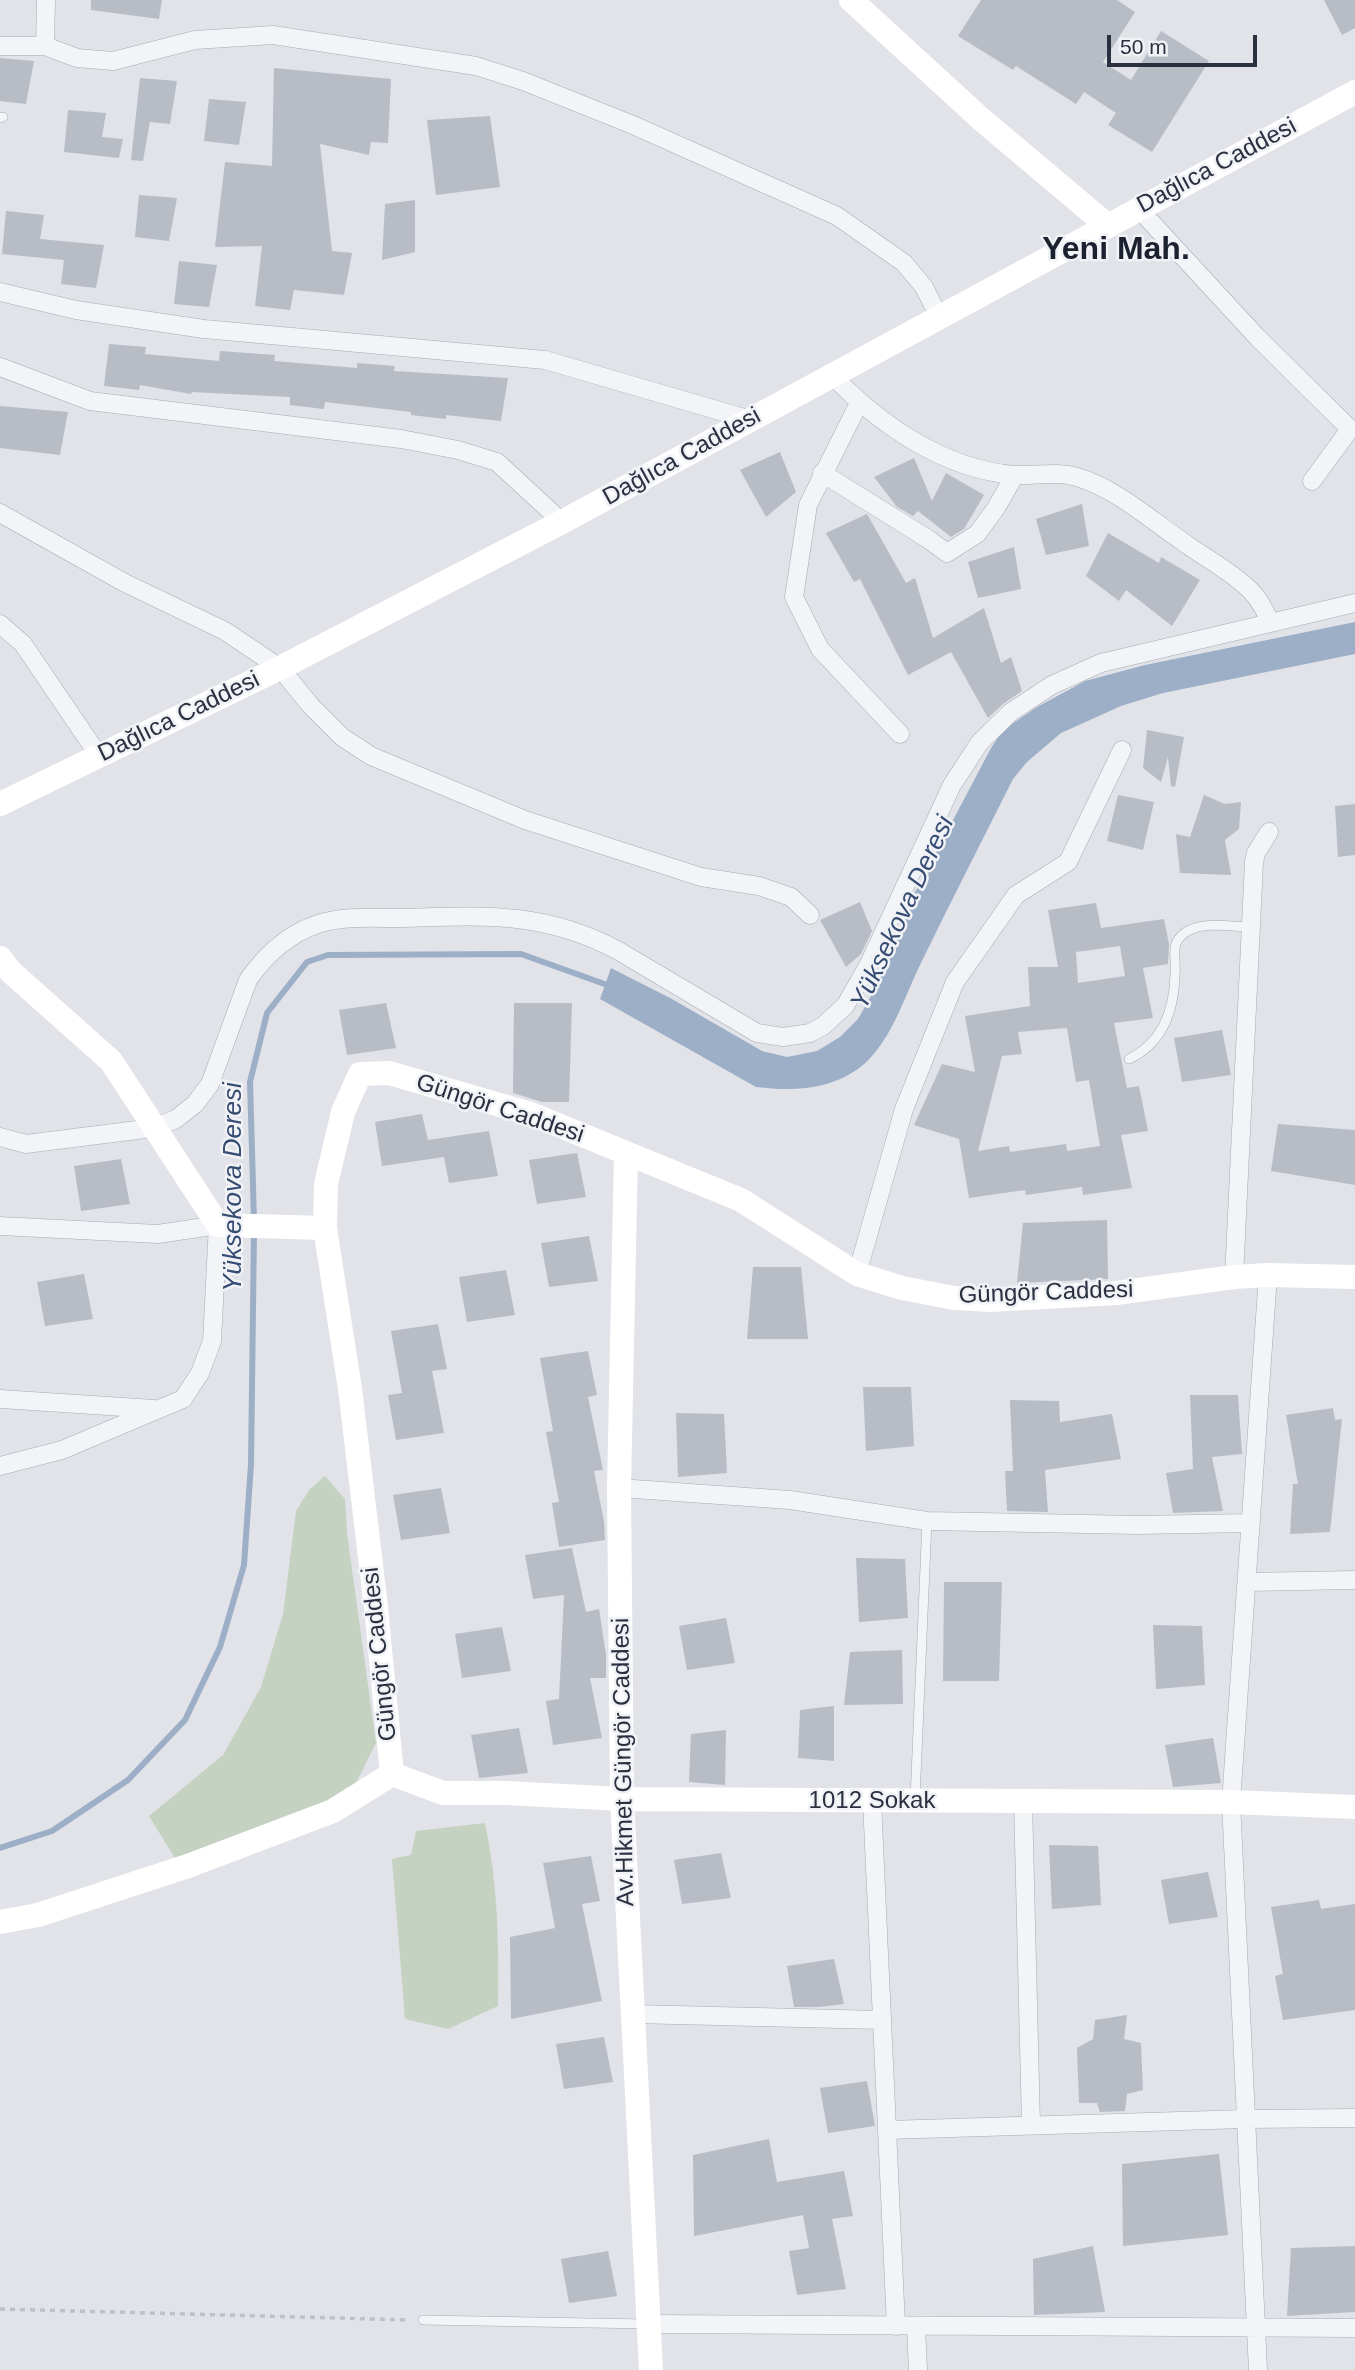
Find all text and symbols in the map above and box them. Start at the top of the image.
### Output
scale bar [1110,21,1260,65]
text: 50 m [1120,35,1167,58]
street label: Dağlıca Caddesi [1132,112,1302,220]
district label: Yeni Mah. [1042,231,1190,269]
street label: Dağlıca Caddesi [598,402,766,512]
street label: Dağlıca Caddesi [94,665,264,769]
water label: Yüksekova Deresi [845,811,961,1015]
street label: Güngör Caddesi [412,1068,588,1150]
water label: Yüksekova Deresi [218,1082,250,1292]
street label: Güngör Caddesi [958,1276,1134,1310]
street label: Güngör Caddesi [357,1566,403,1742]
street label: Av.Hikmet Güngör Caddesi [607,1617,641,1907]
street label: 1012 Sokak [809,1787,935,1815]

